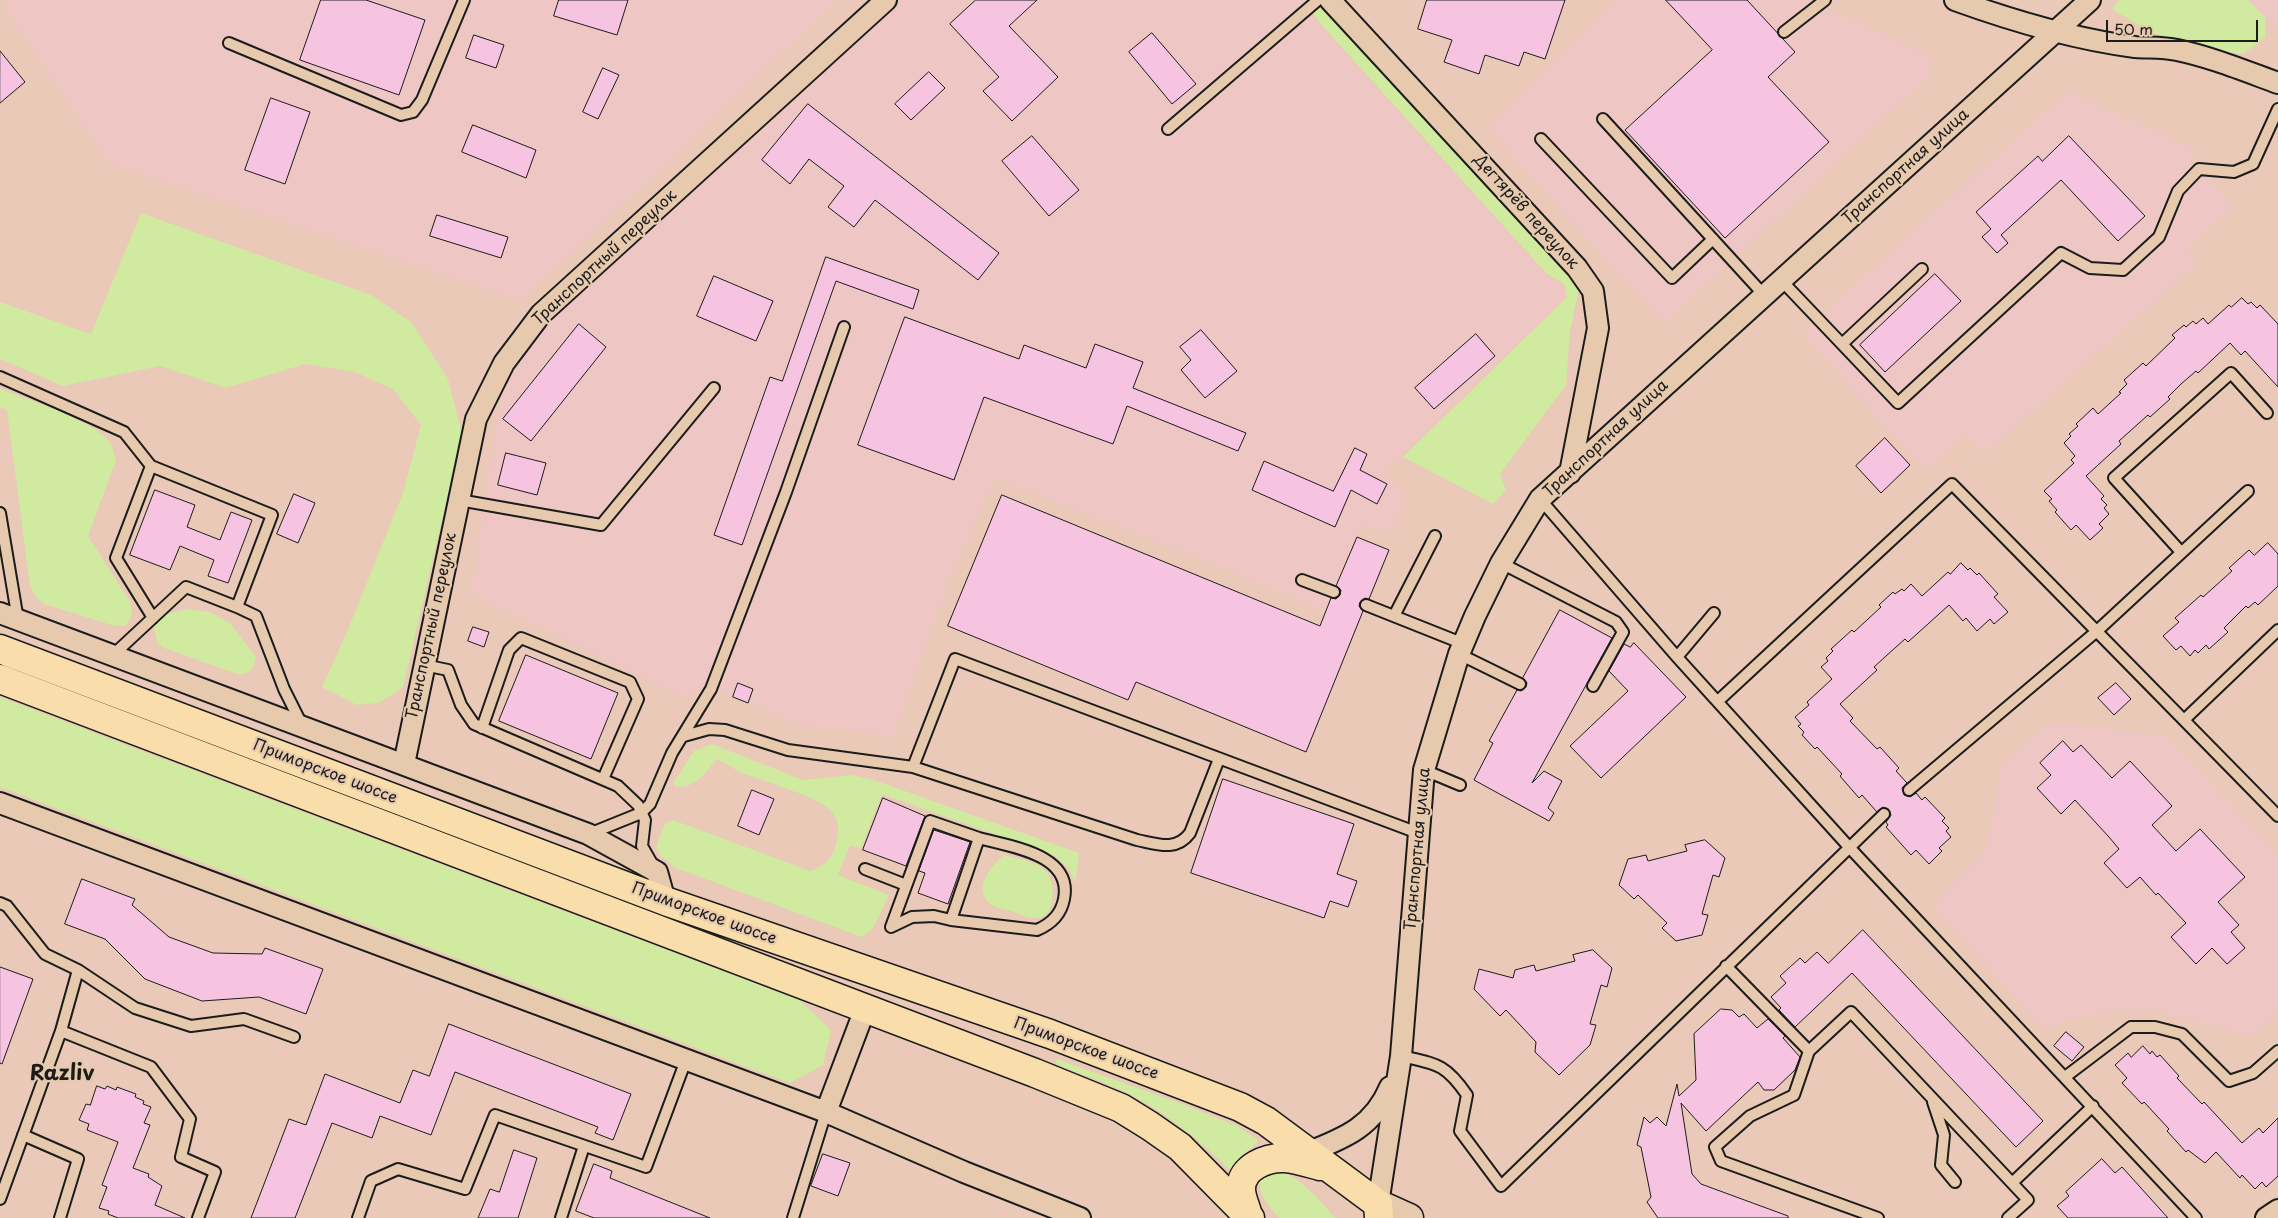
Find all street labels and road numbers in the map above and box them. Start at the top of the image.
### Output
street label: Транспортная улица [1839,105,1973,229]
street label: Дегтярёв переулок [1469,151,1583,273]
street label: Транспортный переулок [529,186,681,330]
street label: Транспортная улица [1540,376,1672,502]
street label: Транспортный переулок [403,531,461,721]
street label: Приморское шоссе [250,736,400,808]
street label: Транспортная улица [1401,767,1435,931]
street label: Приморское шоссе [629,879,779,949]
street label: Приморское шоссе [1011,1014,1161,1084]

